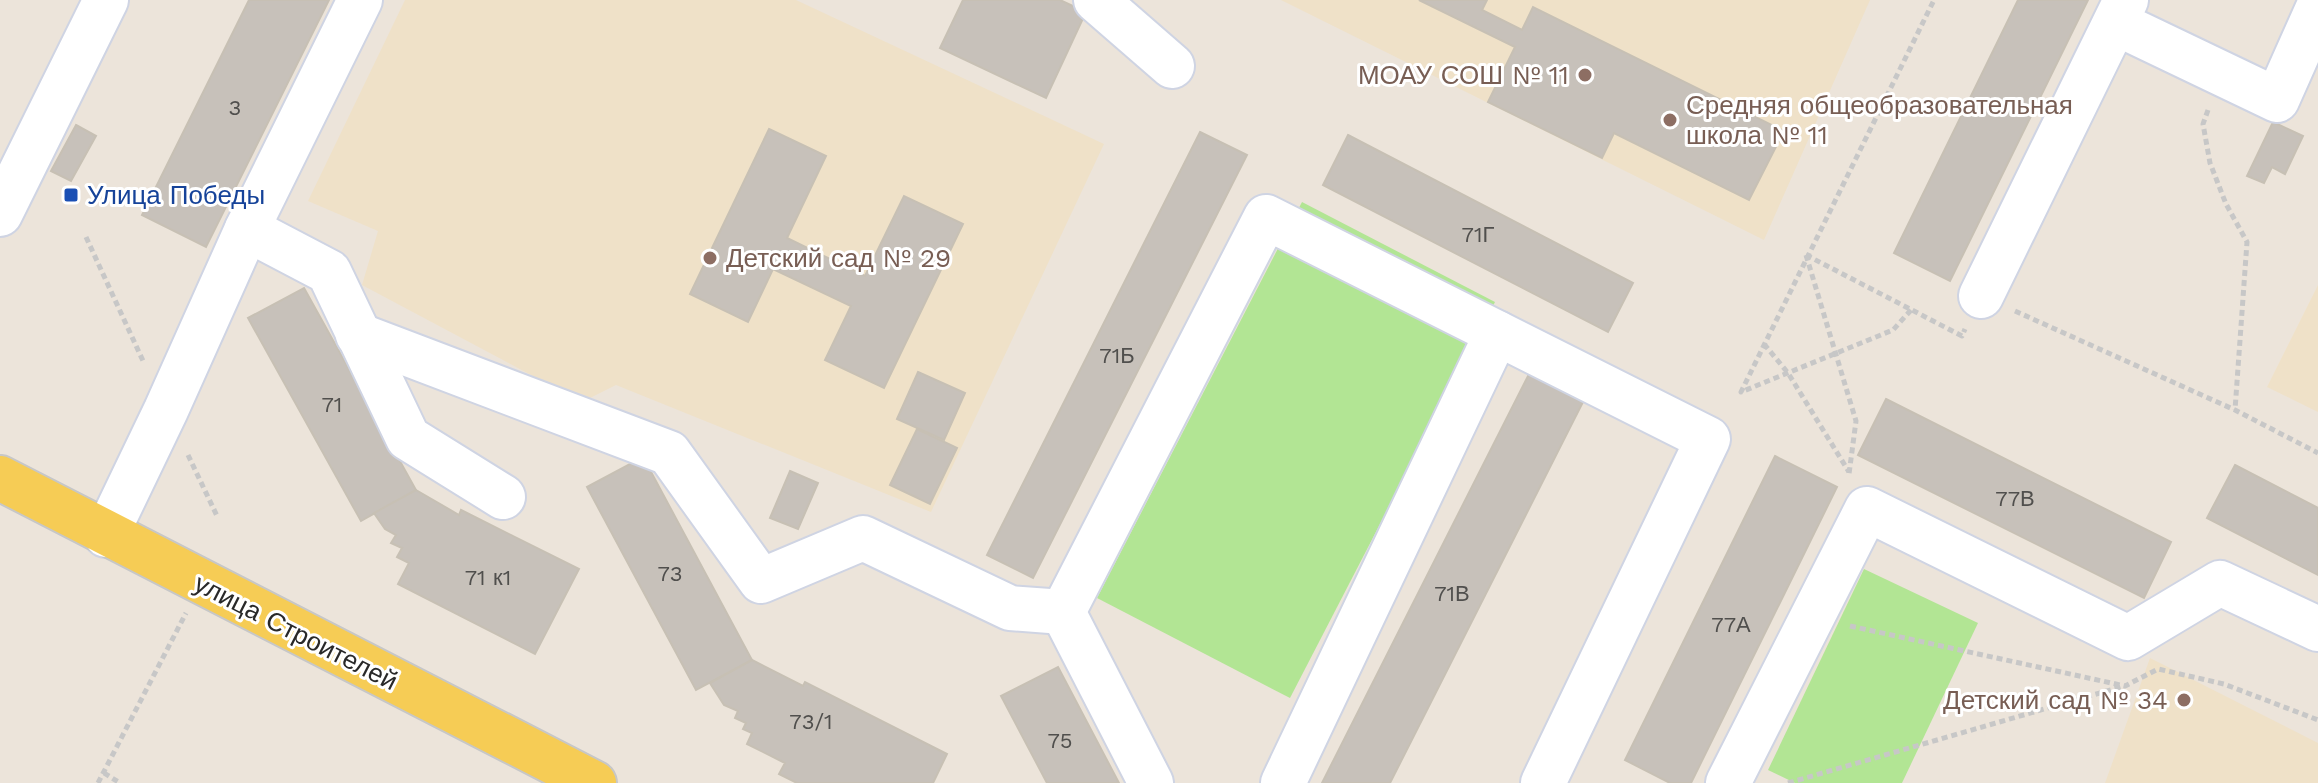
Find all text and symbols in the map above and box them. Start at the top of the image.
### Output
place label: МОАУ СОШ № 11 [1358,60,1569,90]
marker: МОАУ СОШ № 11 [1576,66,1594,84]
place label: Средняя общеобразовательная школа № 11 [1686,90,2073,150]
house number: 3 [229,95,241,120]
marker: Средняя общеобразовательная школа № 11 [1661,111,1679,129]
place label: Улица Победы [87,180,265,210]
marker: Улица Победы [62,186,80,204]
house number: 71Г [1462,222,1495,247]
place label: Детский сад № 29 [726,243,951,273]
marker: Детский сад № 29 [701,249,719,267]
house number: 71Б [1099,343,1135,368]
house number: 71 [322,392,342,417]
house number: 77В [1995,486,2035,511]
house number: 73 [657,561,683,586]
house number: 71 к1 [465,565,511,590]
street label: улица Строителей [189,568,403,696]
house number: 71В [1434,581,1470,606]
house number: 77А [1711,612,1751,637]
place label: Детский сад № 34 [1943,685,2168,715]
marker: Детский сад № 34 [2175,691,2193,709]
house number: 73/1 [789,709,833,734]
house number: 75 [1047,728,1073,753]

